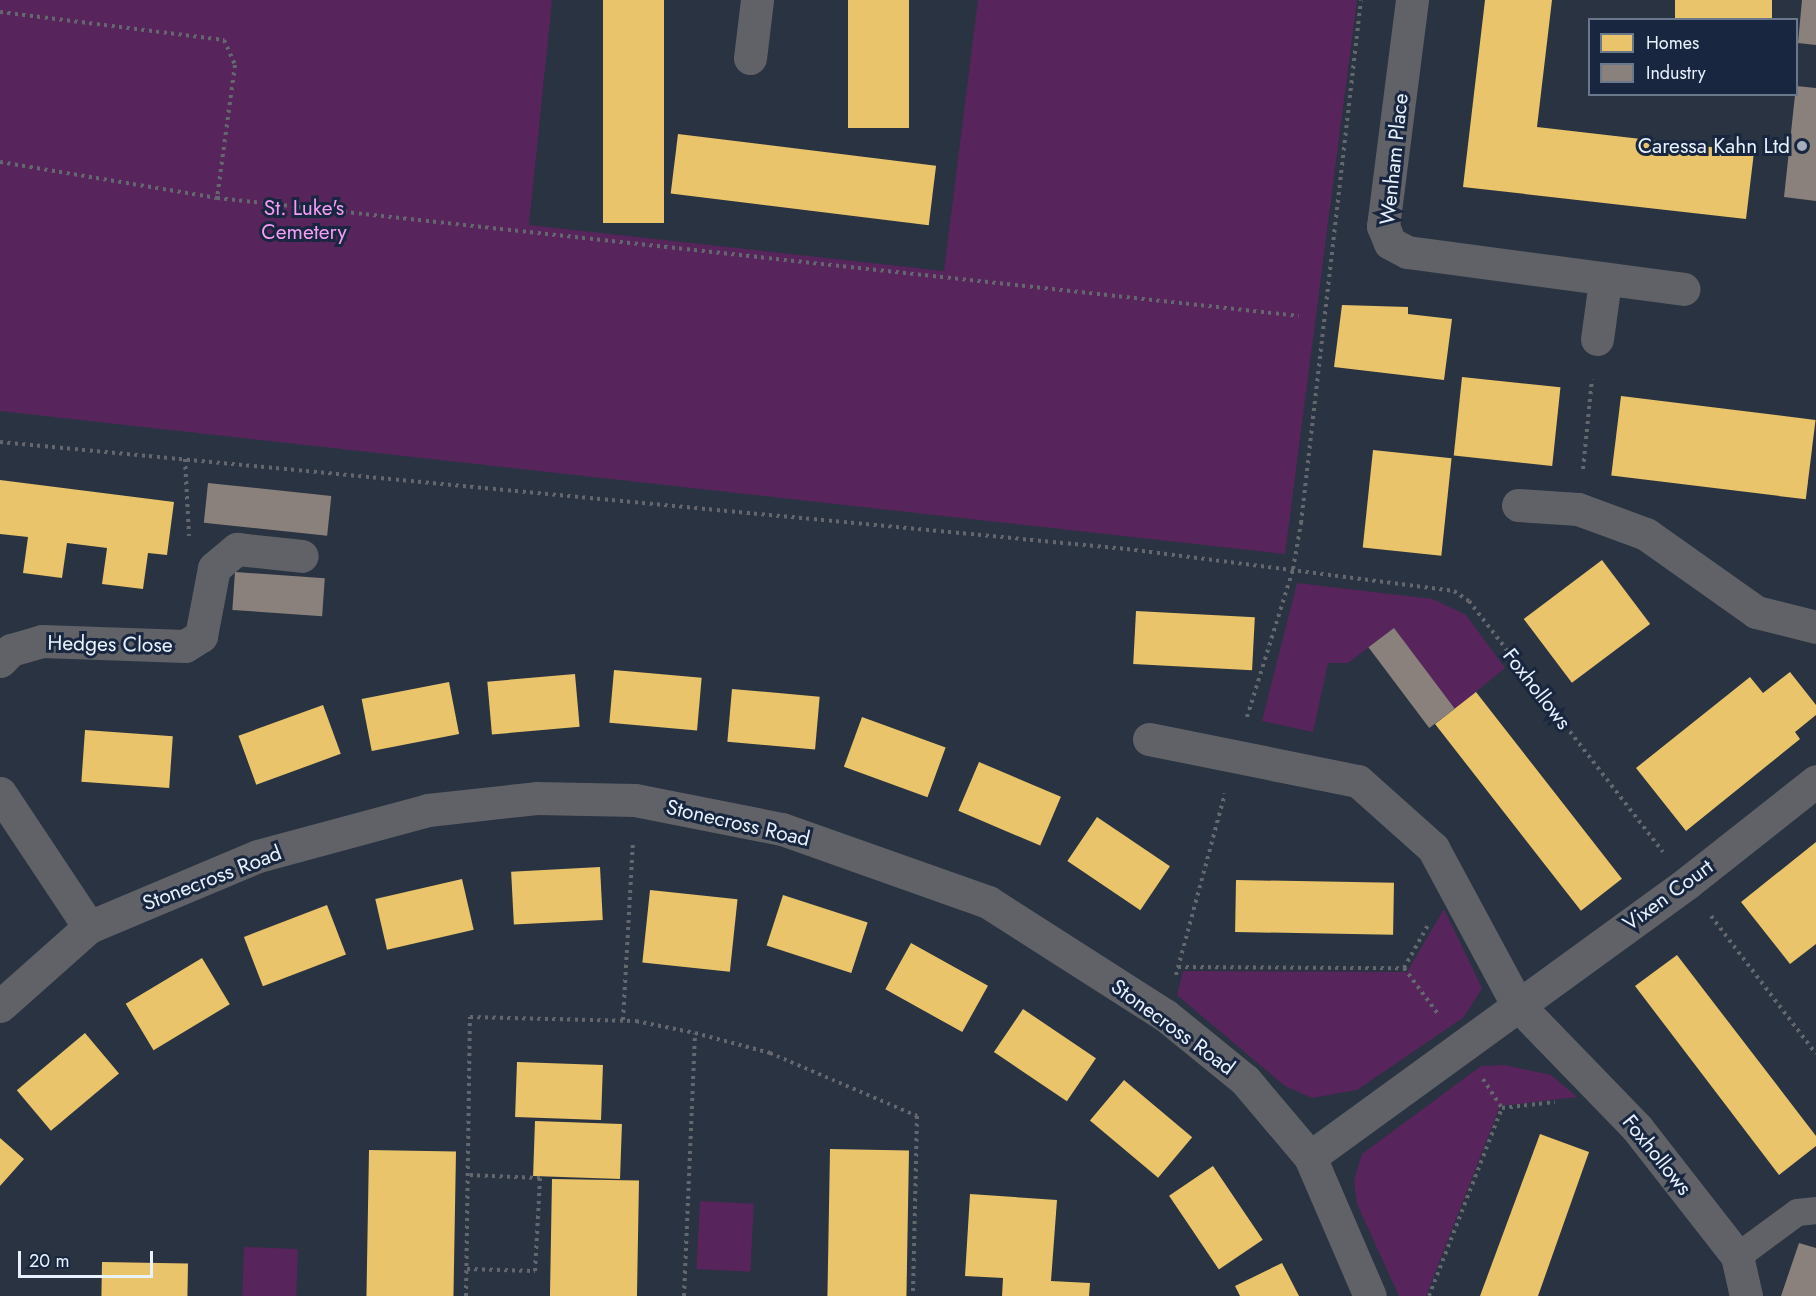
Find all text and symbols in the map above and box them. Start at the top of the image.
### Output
legend [1588,18,1798,96]
text: Homes [1646,30,1699,56]
text: Industry [1646,60,1706,86]
street label: Wenham Place [1375,92,1413,226]
place label: Caressa Kahn Ltd [1638,133,1790,159]
marker: Caressa Kahn Ltd [1795,139,1809,153]
park label: St. Luke's Cemetery [261,195,347,245]
street label: Hedges Close [47,630,173,658]
street label: Foxhollows [1498,643,1576,735]
street label: Stonecross Road [664,794,812,852]
street label: Stonecross Road [139,840,285,916]
street label: Vixen Court [1618,854,1718,936]
street label: Stonecross Road [1106,974,1240,1080]
street label: Foxhollows [1617,1110,1697,1200]
scale bar [21,1239,156,1277]
text: 20 m [29,1248,69,1274]

